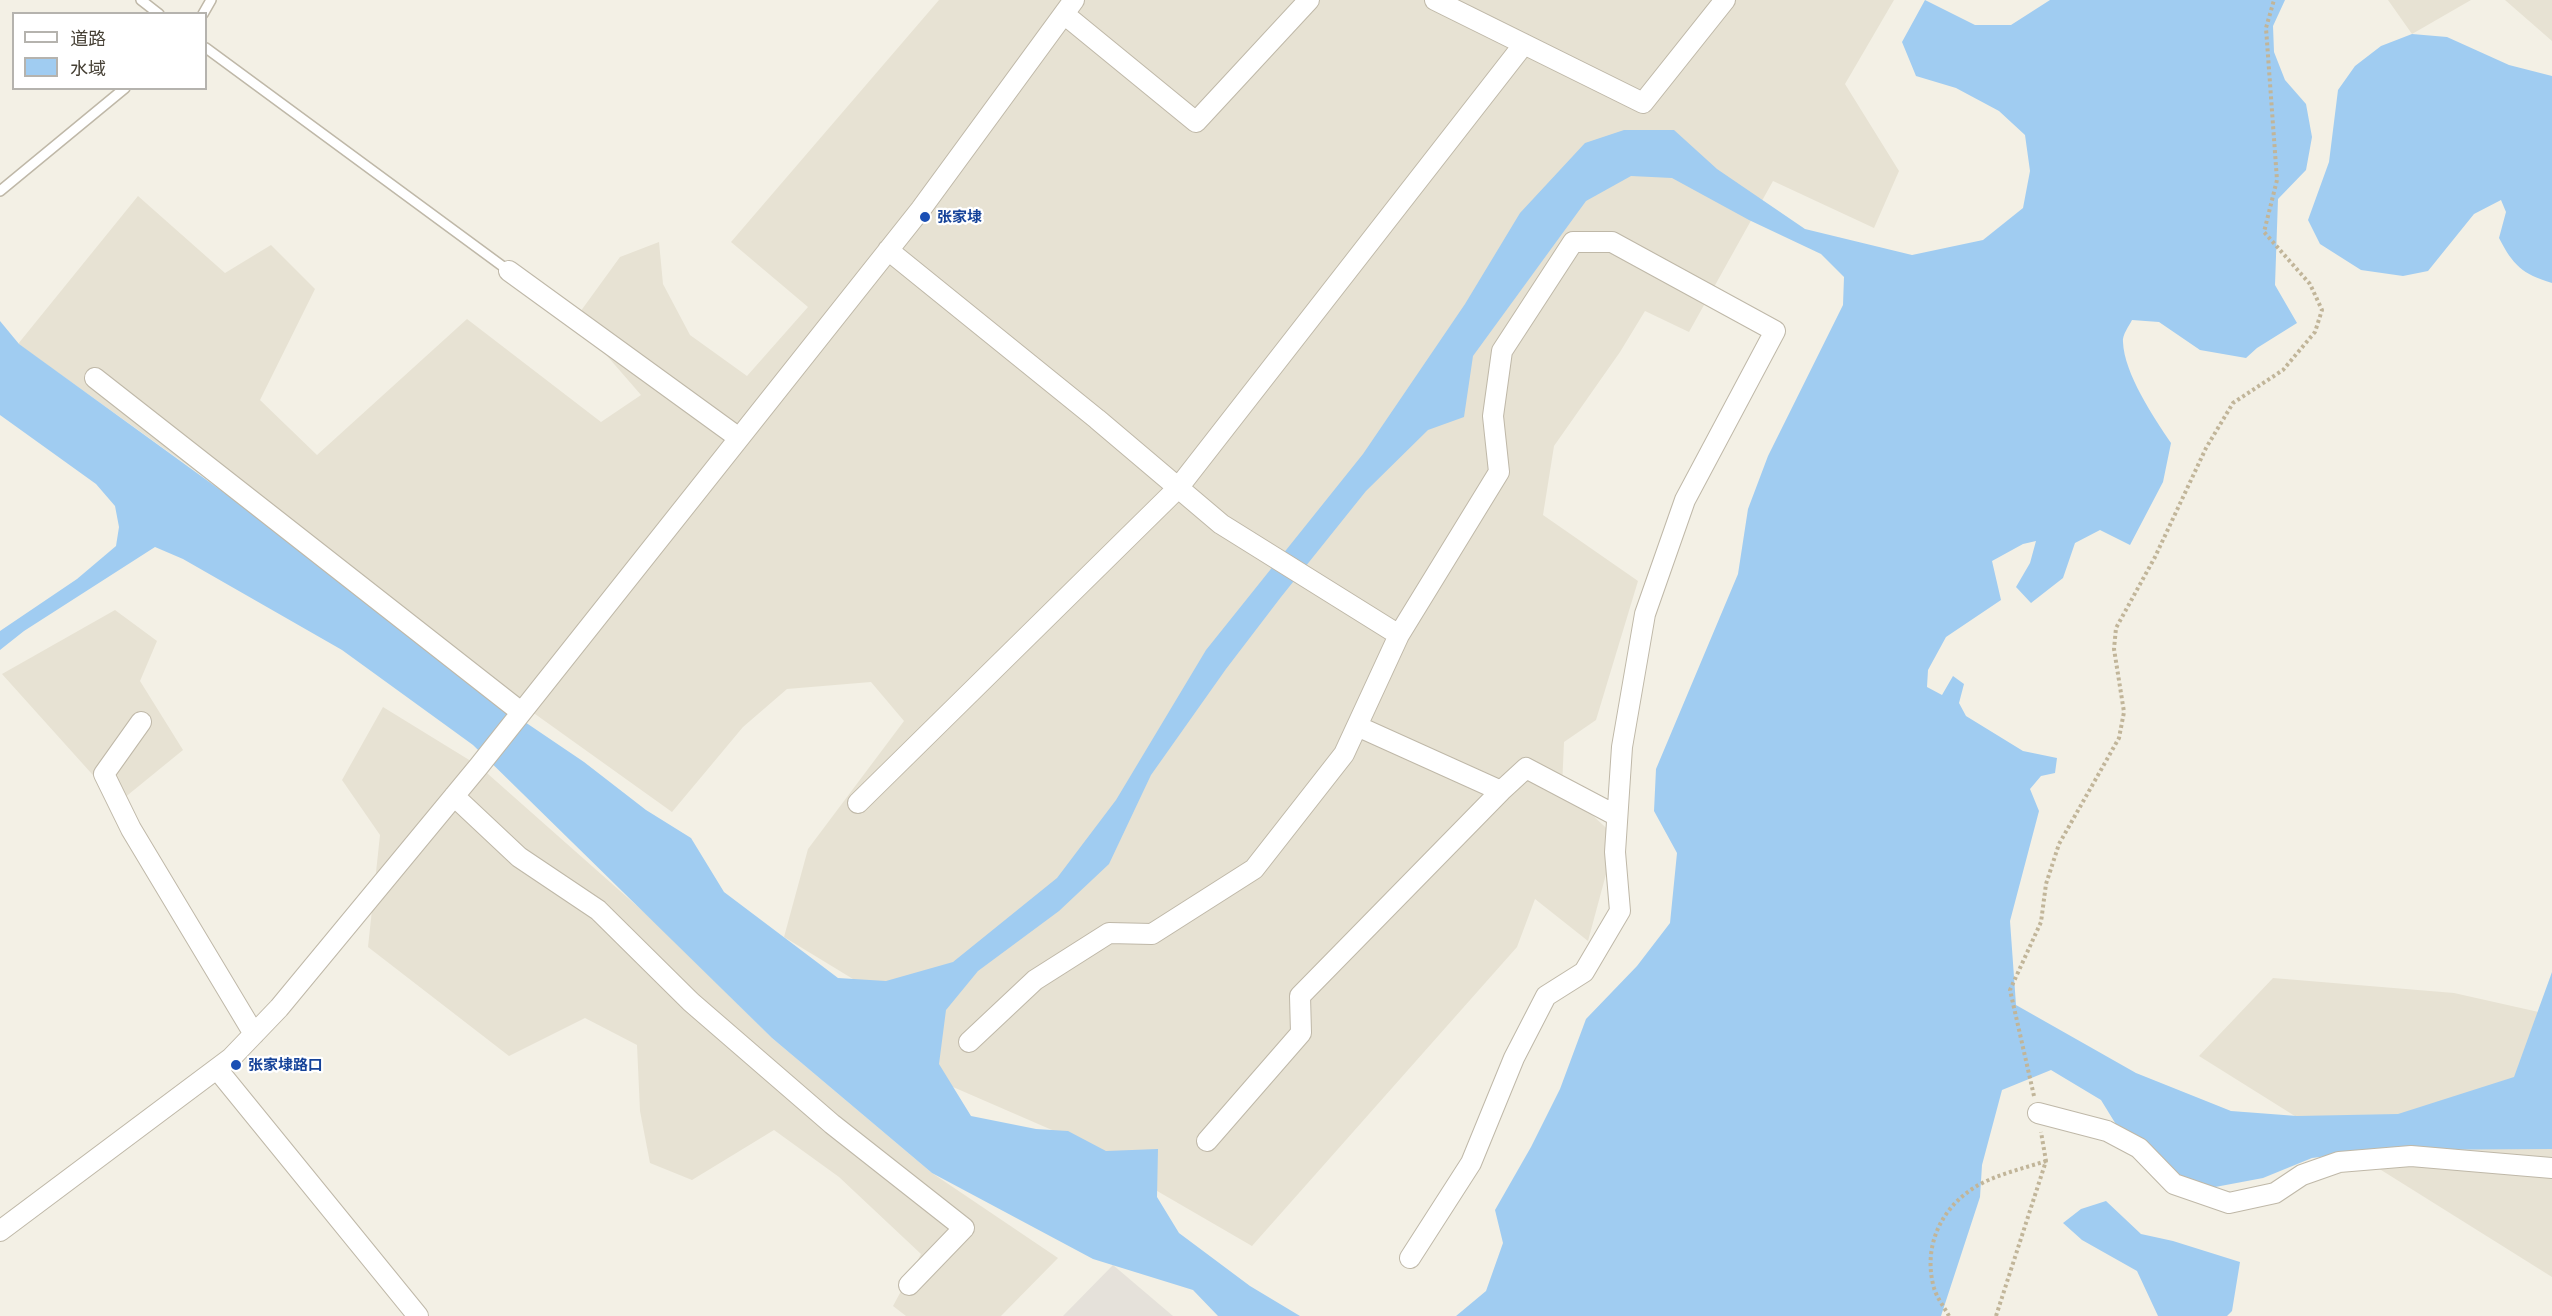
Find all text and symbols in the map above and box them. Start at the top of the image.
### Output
legend [12,12,207,90]
text: 道路 [70,27,106,50]
text: 水域 [70,57,106,80]
place label: 张家埭 [937,208,982,226]
marker: 张家埭 [918,210,932,224]
place label: 张家埭路口 [248,1056,323,1074]
marker: 张家埭路口 [229,1058,243,1072]

